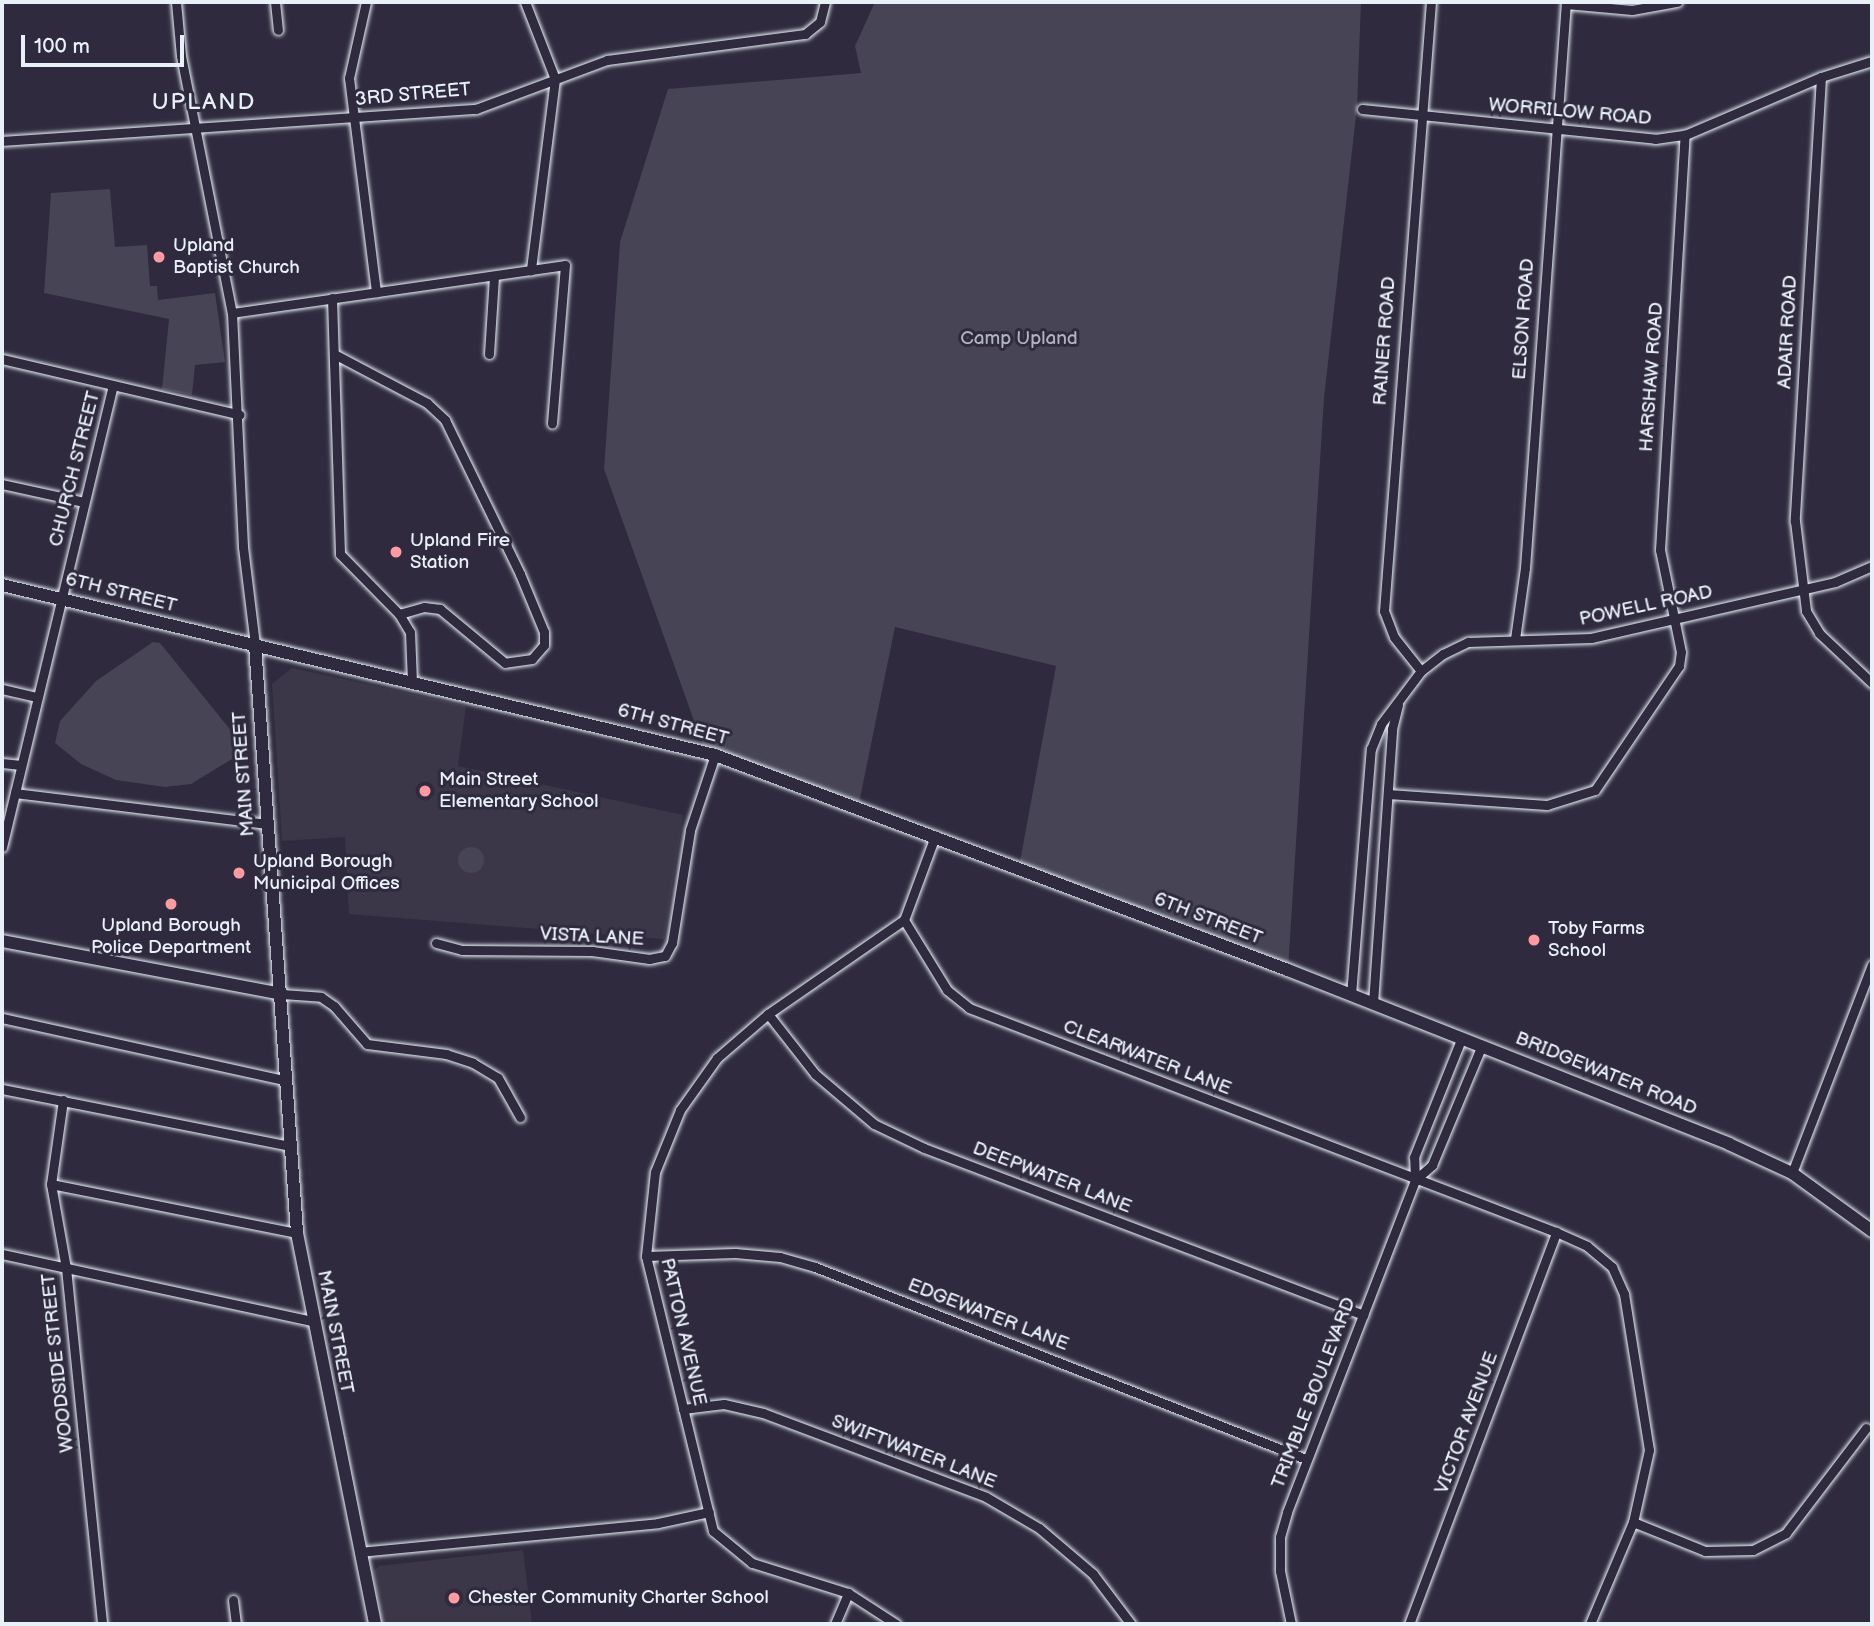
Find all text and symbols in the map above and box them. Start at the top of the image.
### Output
scale bar [24,21,187,65]
text: 100 m [34,34,90,59]
street label: 3RD STREET [354,79,472,111]
district label: UPLAND [152,88,256,116]
street label: WORRILOW ROAD [1488,94,1652,130]
place label: Upland Baptist Church [173,235,300,279]
marker: Upland Baptist Church [151,249,167,265]
street label: ELSON ROAD [1508,257,1540,381]
street label: ADAIR ROAD [1774,275,1802,389]
street label: RAINER ROAD [1369,276,1401,406]
street label: HARSHAW ROAD [1635,301,1669,453]
park label: Camp Upland [960,328,1078,350]
street label: CHURCH STREET [45,389,105,549]
place label: Upland Fire Station [410,530,510,574]
marker: Upland Fire Station [388,544,404,560]
street label: 6TH STREET [63,568,179,618]
street label: POWELL ROAD [1577,581,1715,631]
street label: 6TH STREET [615,699,731,751]
street label: MAIN STREET [228,710,260,838]
place label: Main Street Elementary School [439,769,600,813]
marker: Main Street Elementary School [417,783,433,799]
place label: Upland Borough Municipal Offices [253,851,400,895]
marker: Upland Borough Municipal Offices [231,865,247,881]
street label: 6TH STREET [1150,888,1266,950]
marker: Upland Borough Police Department [163,896,179,912]
place label: Upland Borough Police Department [91,915,251,959]
place label: Toby Farms School [1548,918,1646,962]
street label: VISTA LANE [539,923,645,951]
marker: Toby Farms School [1526,932,1542,948]
street label: CLEARWATER LANE [1060,1015,1234,1101]
street label: BRIDGEWATER ROAD [1512,1027,1700,1121]
street label: DEEPWATER LANE [969,1137,1135,1219]
street label: PATTON AVENUE [655,1256,711,1408]
street label: MAIN STREET [312,1268,358,1396]
street label: WOODSIDE STREET [37,1272,79,1454]
street label: EDGEWATER LANE [904,1274,1072,1356]
street label: TRIMBLE BOULEVARD [1267,1294,1361,1492]
street label: VICTOR AVENUE [1431,1349,1503,1497]
street label: SWIFTWATER LANE [828,1410,1000,1494]
place label: Chester Community Charter School [468,1587,770,1609]
marker: Chester Community Charter School [446,1590,462,1606]

